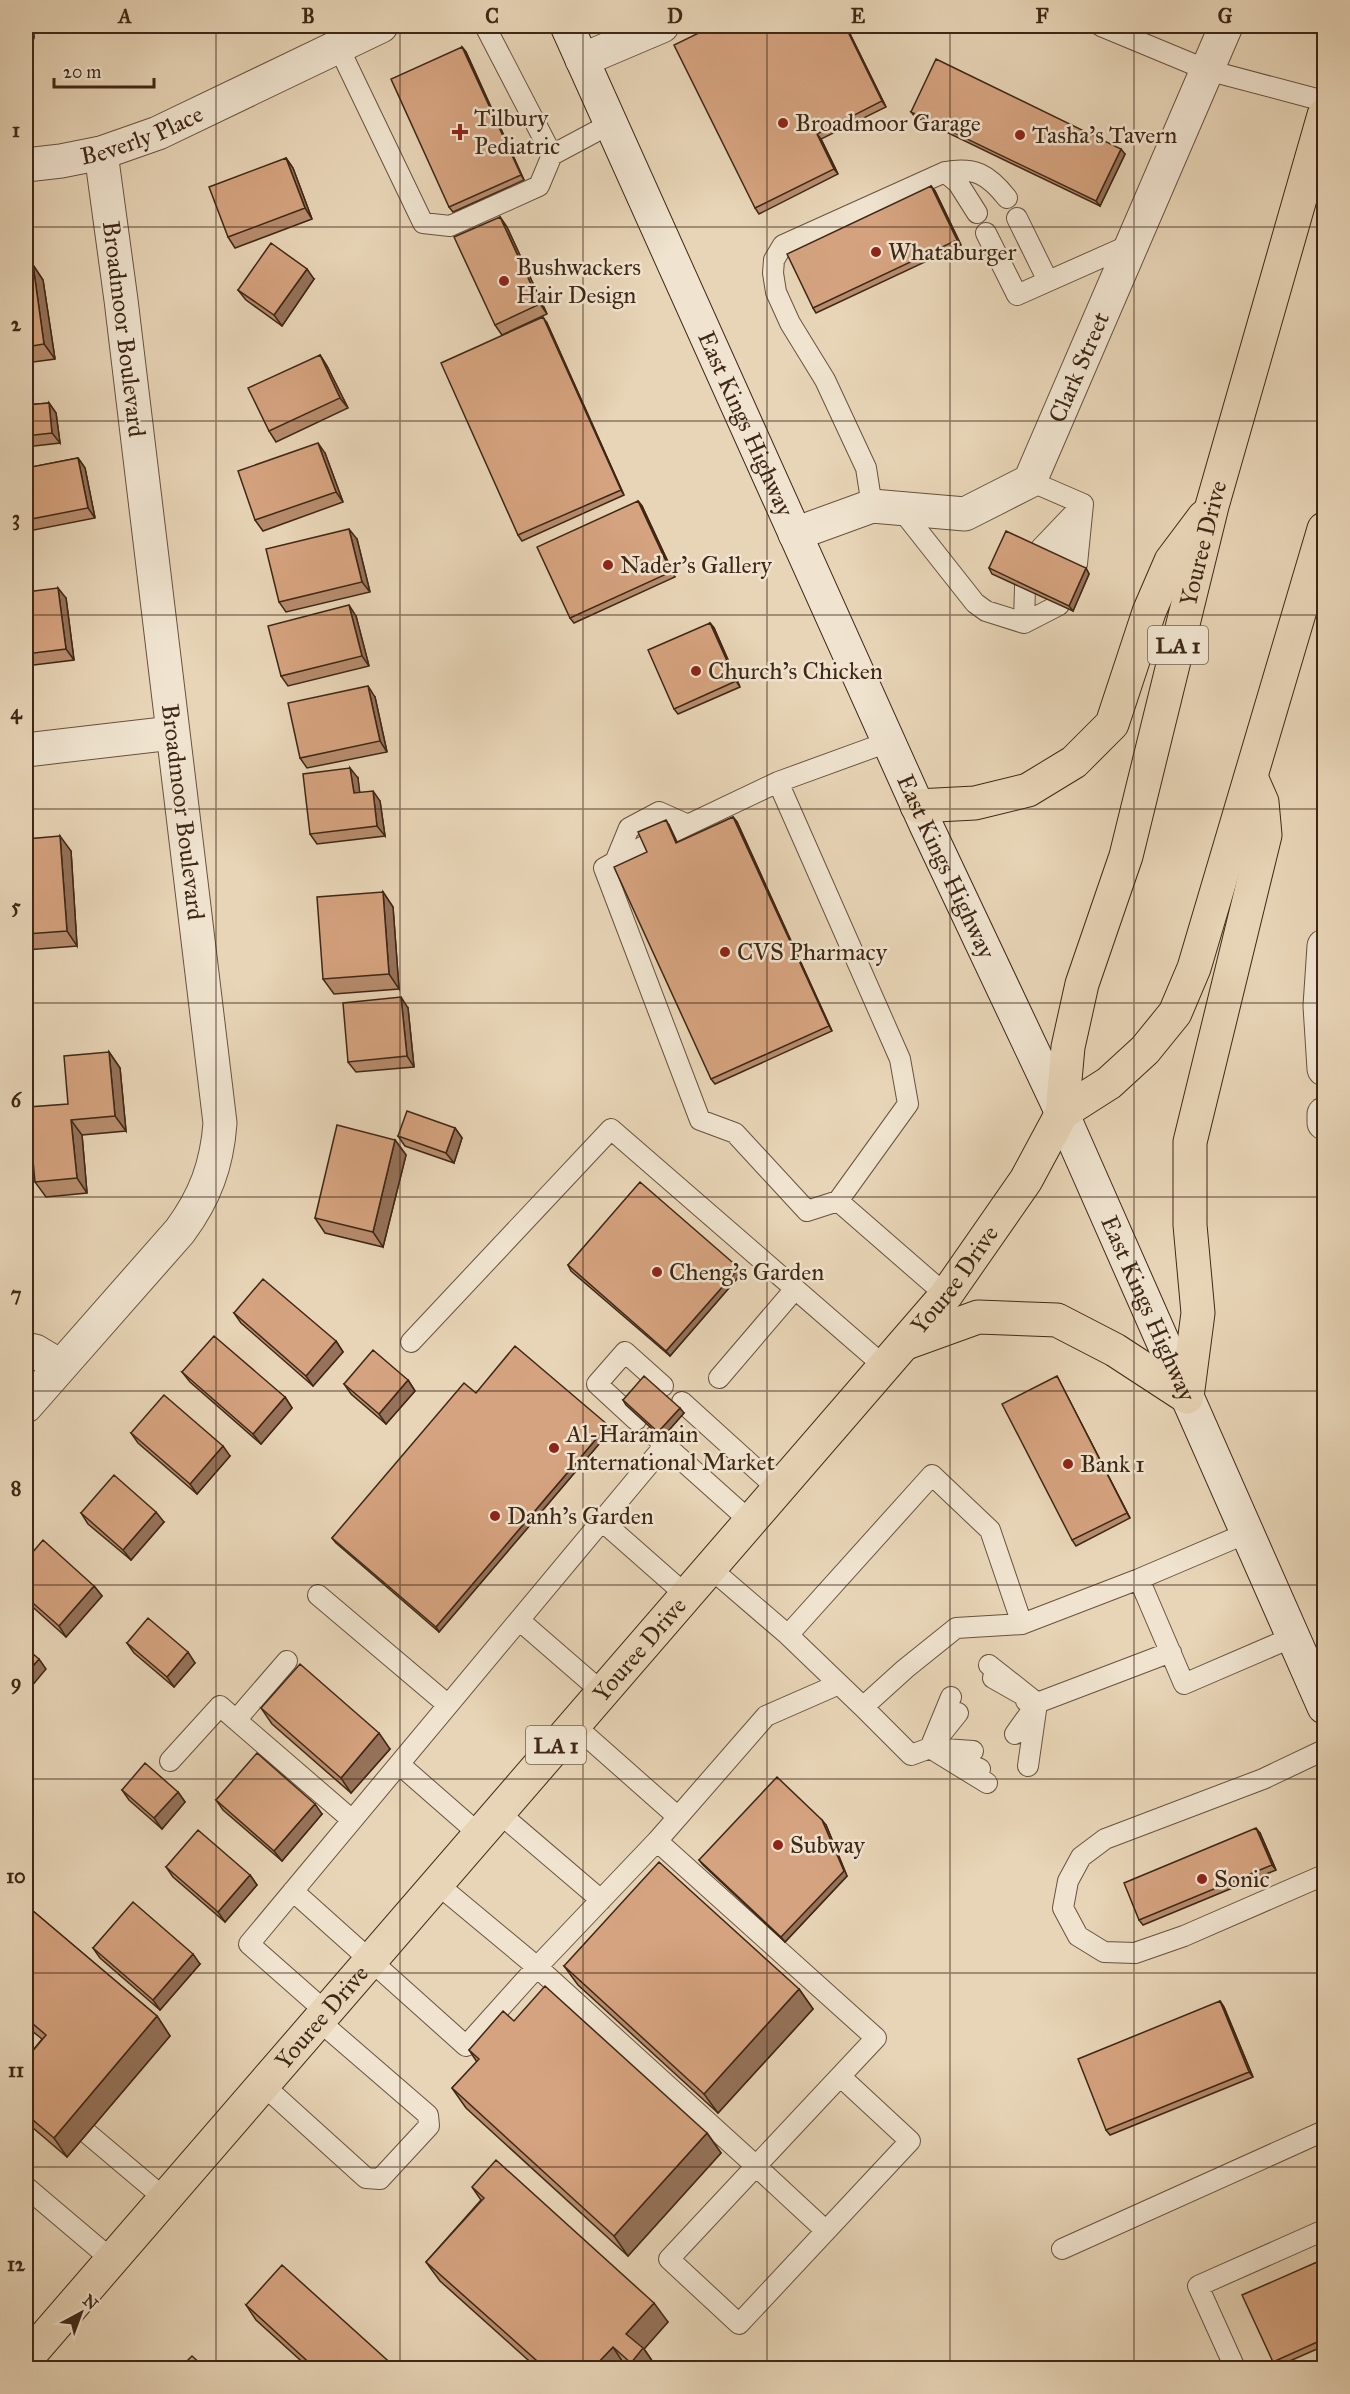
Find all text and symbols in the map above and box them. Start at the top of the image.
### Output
text: A [116,4,132,28]
text: B [301,4,315,28]
text: C [485,4,499,28]
text: D [667,4,683,28]
text: E [851,4,866,28]
text: F [1035,4,1049,28]
text: G [1218,4,1233,28]
scale bar [54,51,154,89]
text: 20 m [63,61,101,83]
street label: Beverly Place [78,99,208,172]
place label: Tilbury Pediatric [474,103,560,161]
place label: Broadmoor Garage [795,108,981,138]
marker: Broadmoor Garage [776,116,790,130]
text: 1 [12,118,20,142]
place label: Tasha's Tavern [1032,120,1177,150]
marker: Tilbury Pediatric [451,123,469,141]
marker: Tasha's Tavern [1013,128,1027,142]
street label: Broadmoor Boulevard [96,219,152,439]
place label: Whataburger [888,237,1017,267]
marker: Whataburger [869,245,883,259]
place label: Bushwackers Hair Design [516,252,641,310]
marker: Bushwackers Hair Design [497,274,511,288]
street label: Clark Street [1042,307,1116,427]
text: 2 [11,312,22,336]
street label: East Kings Highway [691,326,801,522]
street label: Youree Drive [1173,477,1234,609]
text: 3 [12,506,20,531]
place label: Nader's Gallery [620,550,772,580]
marker: Nader's Gallery [601,558,615,572]
road number: LA 1 [1148,626,1208,664]
place label: Church's Chicken [708,656,883,686]
marker: Church's Chicken [689,664,703,678]
text: 4 [10,700,22,725]
street label: Broadmoor Boulevard [155,702,211,922]
street label: East Kings Highway [890,770,1002,964]
text: 5 [11,894,21,918]
place label: CVS Pharmacy [737,937,888,967]
marker: CVS Pharmacy [718,945,732,959]
text: 6 [11,1088,23,1112]
street label: East Kings Highway [1094,1211,1203,1407]
street label: Youree Drive [904,1220,1005,1340]
place label: Cheng's Garden [669,1257,824,1287]
marker: Cheng's Garden [650,1265,664,1279]
text: 7 [11,1282,22,1306]
place label: Al-Haramain International Market [565,1419,775,1477]
marker: Al-Haramain International Market [547,1441,561,1455]
place label: Bank 1 [1080,1449,1145,1479]
marker: Bank 1 [1061,1457,1075,1471]
text: 8 [11,1476,21,1500]
place label: Danh's Garden [507,1501,654,1531]
marker: Danh's Garden [488,1509,502,1523]
street label: Youree Drive [586,1591,693,1708]
text: 9 [11,1670,21,1695]
road number: LA 1 [526,1726,586,1764]
place label: Subway [790,1830,866,1860]
marker: Subway [771,1838,785,1852]
text: 10 [6,1864,26,1888]
place label: Sonic [1214,1864,1270,1894]
marker: Sonic [1195,1872,1209,1886]
street label: Youree Drive [268,1959,375,2075]
text: 11 [8,2058,24,2082]
text: 12 [7,2252,26,2276]
north arrow [51,2283,111,2343]
text: N [79,2290,102,2314]

